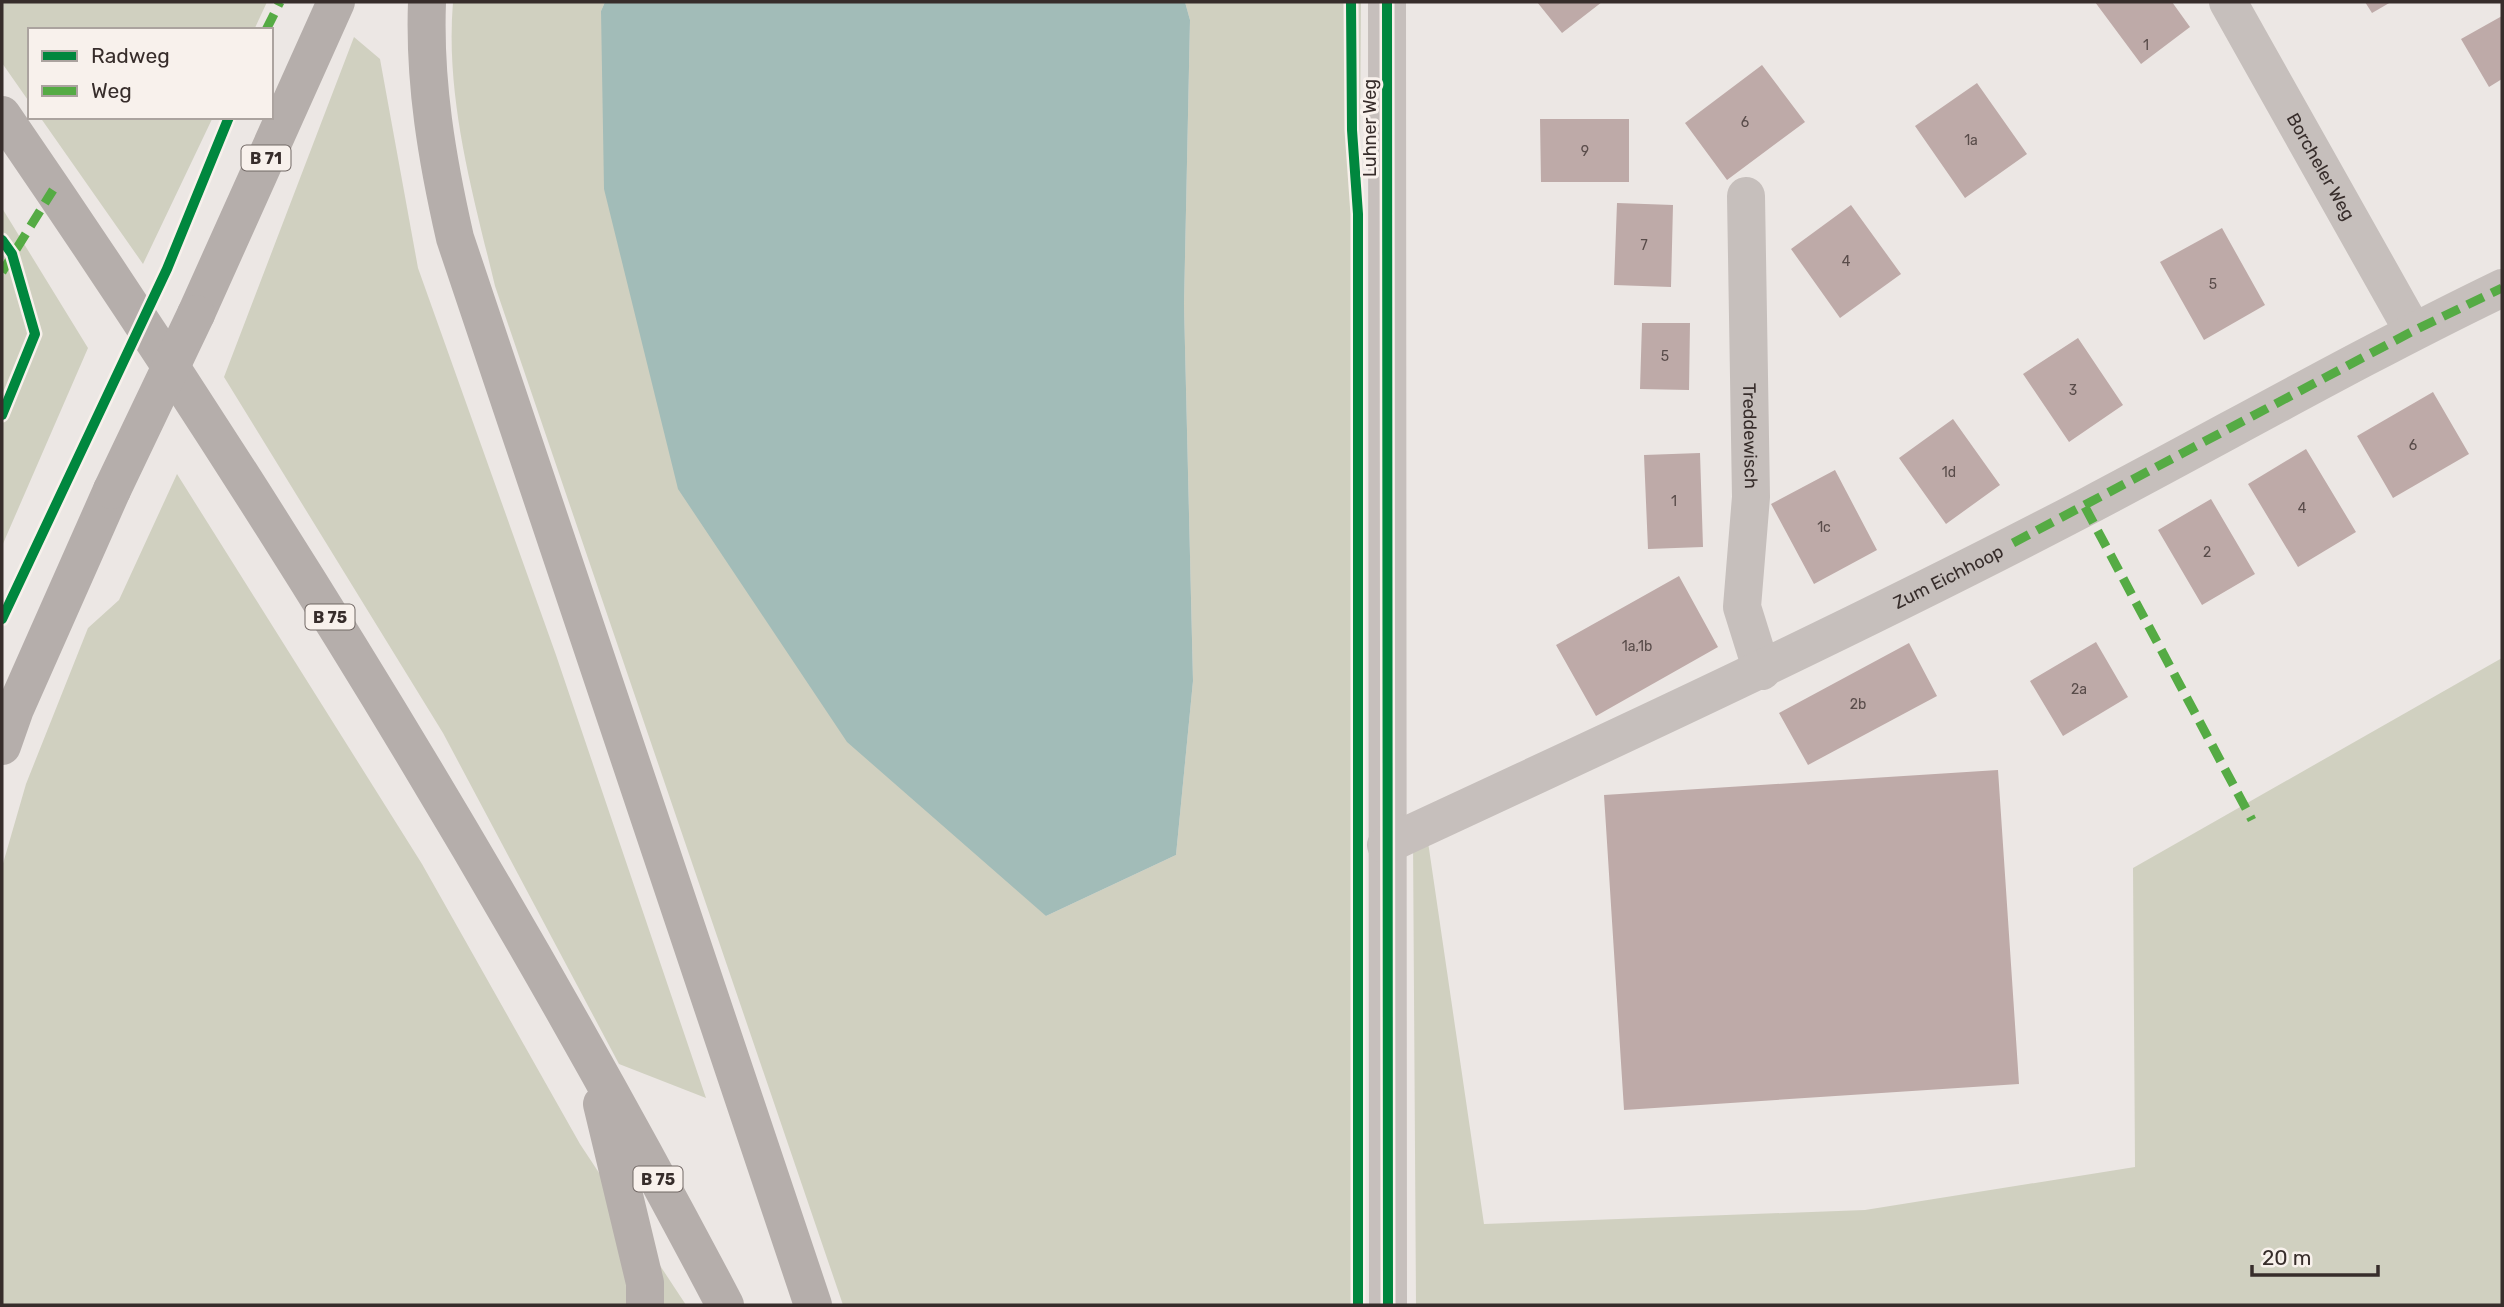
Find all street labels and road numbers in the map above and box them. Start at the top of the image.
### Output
street label: Luhner Weg [1359,79,1381,177]
street label: Borcheler Weg [2282,109,2360,224]
road number: B 71 [242,146,290,170]
street label: Treddewisch [1738,383,1762,489]
street label: Zum Eichhoop [1890,540,2007,614]
road number: B 75 [306,604,354,630]
road number: B 75 [634,1166,682,1191]

